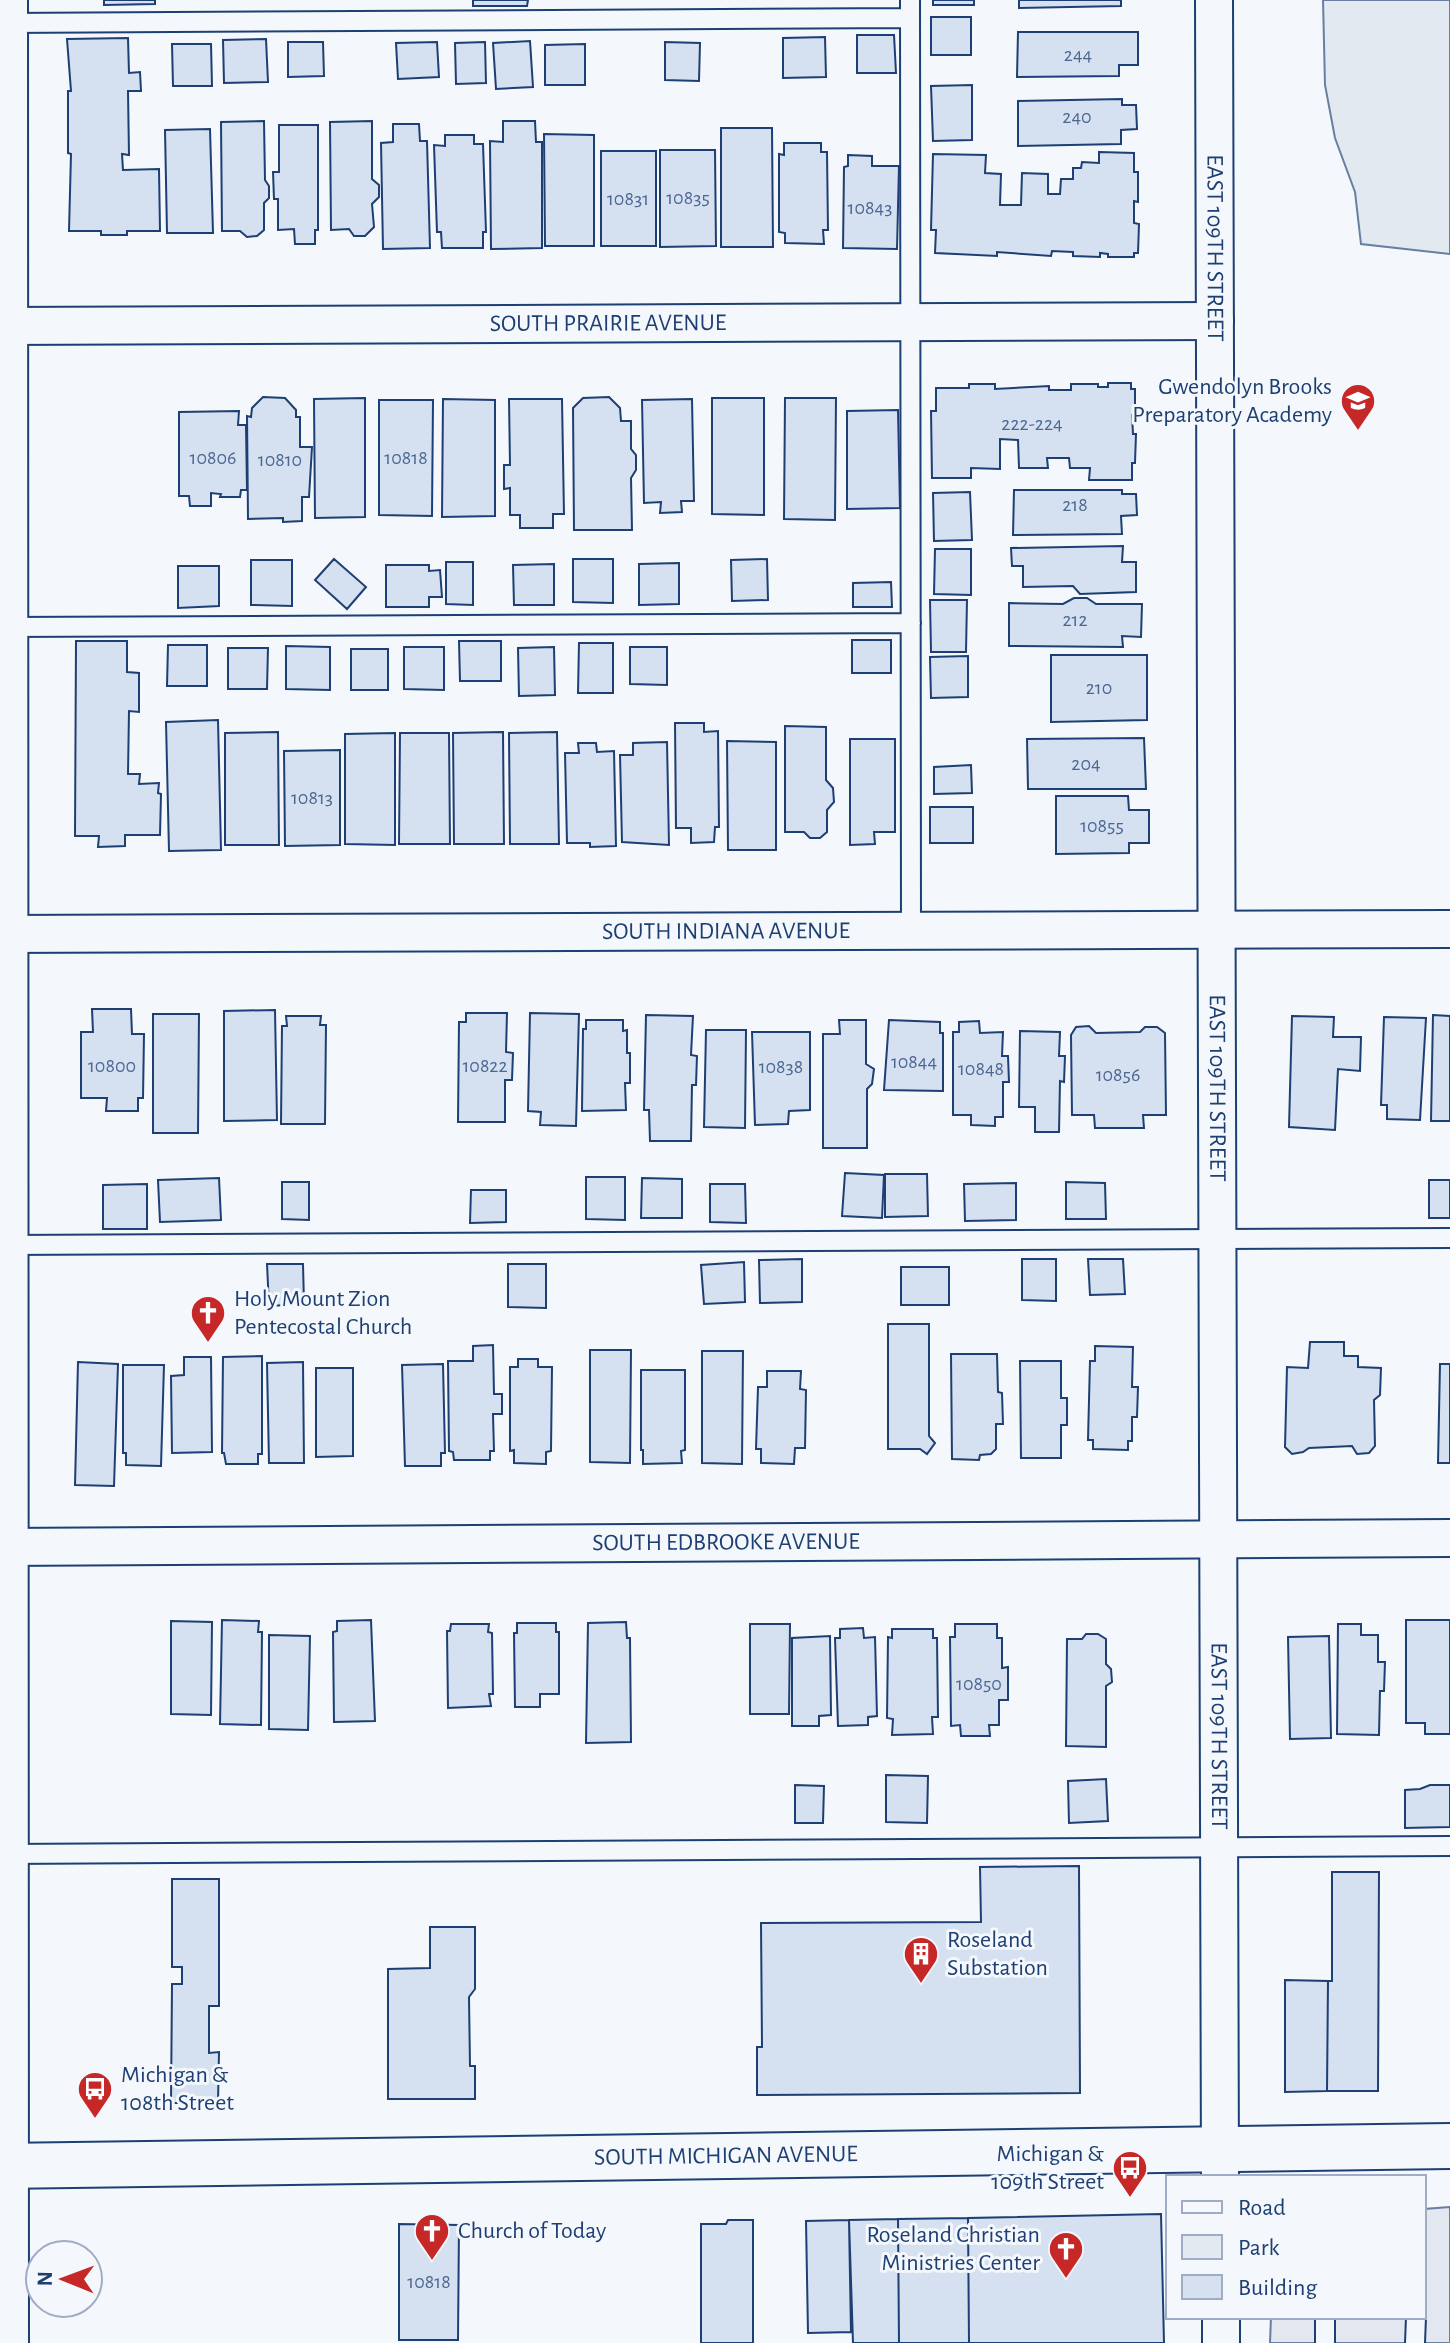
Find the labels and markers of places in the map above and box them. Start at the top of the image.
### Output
place label: Gwendolyn Brooks Preparatory Academy [1132,375,1332,427]
school or university icon: Gwendolyn Brooks Preparatory Academy [1339,382,1377,432]
place label: Holy Mount Zion Pentecostal Church [234,1287,412,1339]
church icon: Holy Mount Zion Pentecostal Church [189,1294,227,1344]
place label: Roseland Substation [947,1928,1048,1980]
building icon: Roseland Substation [902,1935,940,1985]
place label: Michigan & 108th Street [121,2063,234,2115]
bus stop icon: Michigan & 108th Street [76,2070,114,2120]
place label: Michigan & 109th Street [991,2142,1104,2194]
bus stop icon: Michigan & 109th Street [1111,2149,1149,2199]
church icon: Church of Today [413,2212,451,2262]
place label: Church of Today [458,2219,606,2243]
place label: Roseland Christian Ministries Center [866,2223,1040,2275]
church icon: Roseland Christian Ministries Center [1047,2230,1085,2280]

